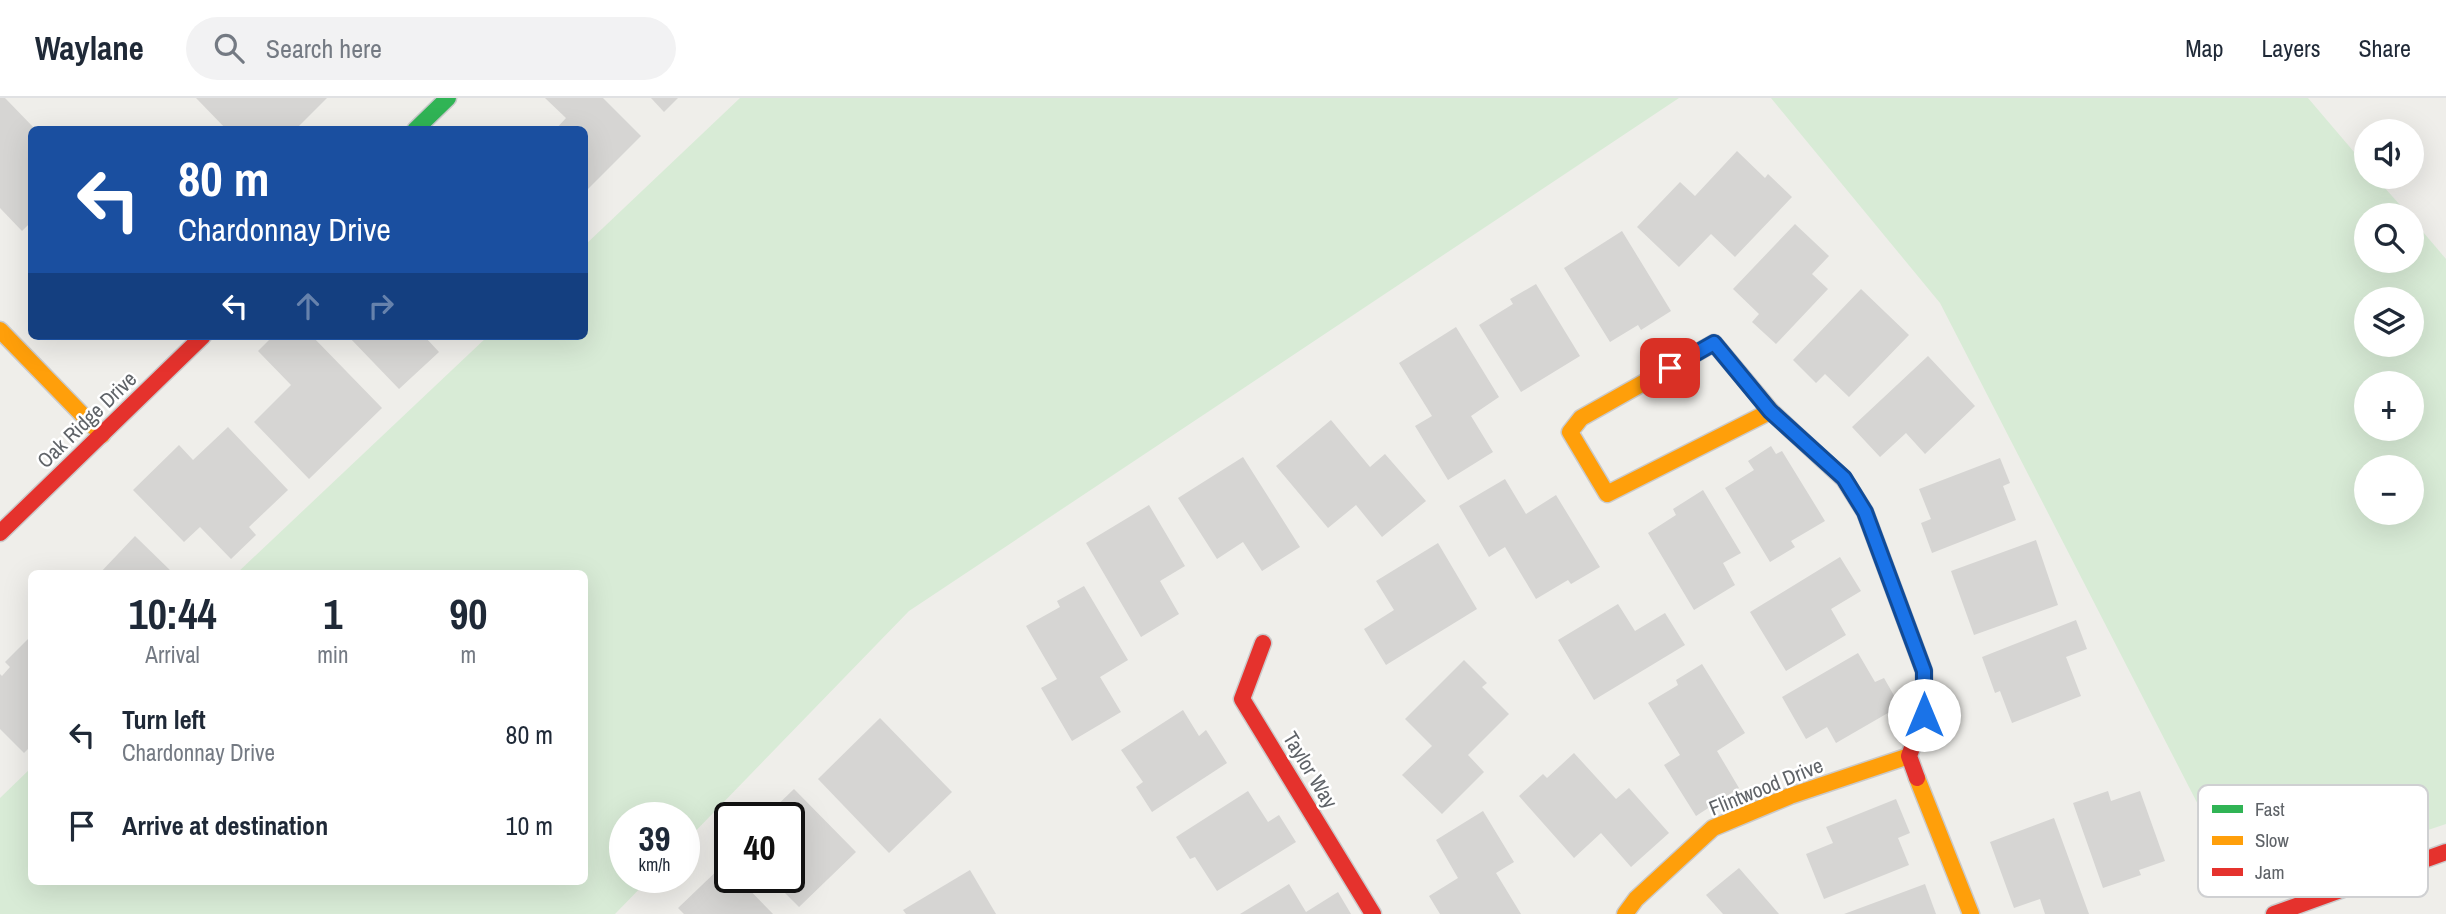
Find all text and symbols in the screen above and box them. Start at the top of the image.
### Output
search box [186,17,676,80]
text: Waylane [35,26,144,70]
icon: search [210,29,248,67]
text: Search here [266,31,382,66]
text: Map [2185,32,2223,64]
text: Layers [2261,32,2320,64]
text: Share [2358,32,2411,64]
map controls [2354,119,2424,525]
button: sound [2354,119,2424,189]
text: 80 m [178,145,270,211]
icon: left [63,154,154,245]
button: search [2354,203,2424,273]
text: Chardonnay Drive [178,208,391,251]
icon: left [216,287,254,325]
icon: ahead [289,287,327,325]
icon: right [362,287,400,325]
button: layers [2354,287,2424,357]
pin [1640,338,1700,398]
icon: arrive [1651,349,1689,387]
street label: Oak Ridge Drive [30,365,143,475]
button: + [2354,371,2424,441]
button: − [2354,455,2424,525]
text: 10:44 [129,586,217,642]
text: 1 [323,586,342,642]
text: 90 [449,586,487,642]
text: Arrival [145,639,200,670]
text: min [317,639,349,670]
text: m [460,639,476,670]
position arrow [1887,678,1961,752]
text: Turn left [122,702,206,737]
icon: left [63,716,101,754]
text: 80 m [506,717,553,752]
street label: Taylor Way [1276,726,1345,814]
text: Chardonnay Drive [122,737,275,768]
street label: Flintwood Drive [1704,751,1827,823]
legend [2198,785,2428,897]
text: Fast [2255,796,2285,822]
speed limit sign: 40 [714,802,805,893]
icon: arrive [63,807,101,845]
text: Arrive at destination [122,808,328,843]
text: 10 m [506,808,553,843]
text: 39 [639,815,670,862]
text: Slow [2255,827,2290,853]
text: km/h [639,852,671,877]
text: Jam [2255,859,2284,885]

